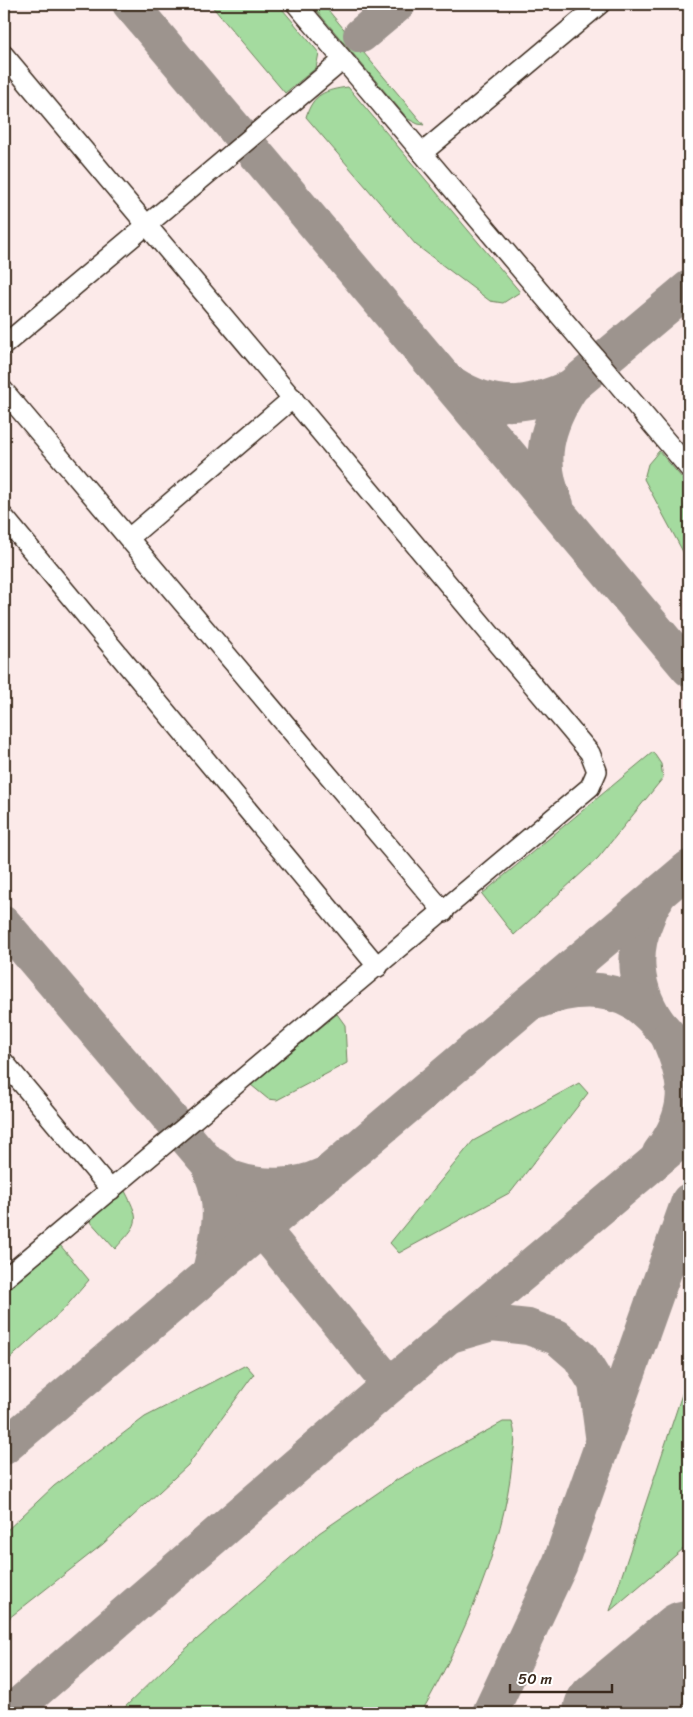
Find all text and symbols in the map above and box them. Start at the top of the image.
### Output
scale bar [510,1662,613,1694]
text: 50 m [518,1666,553,1692]

